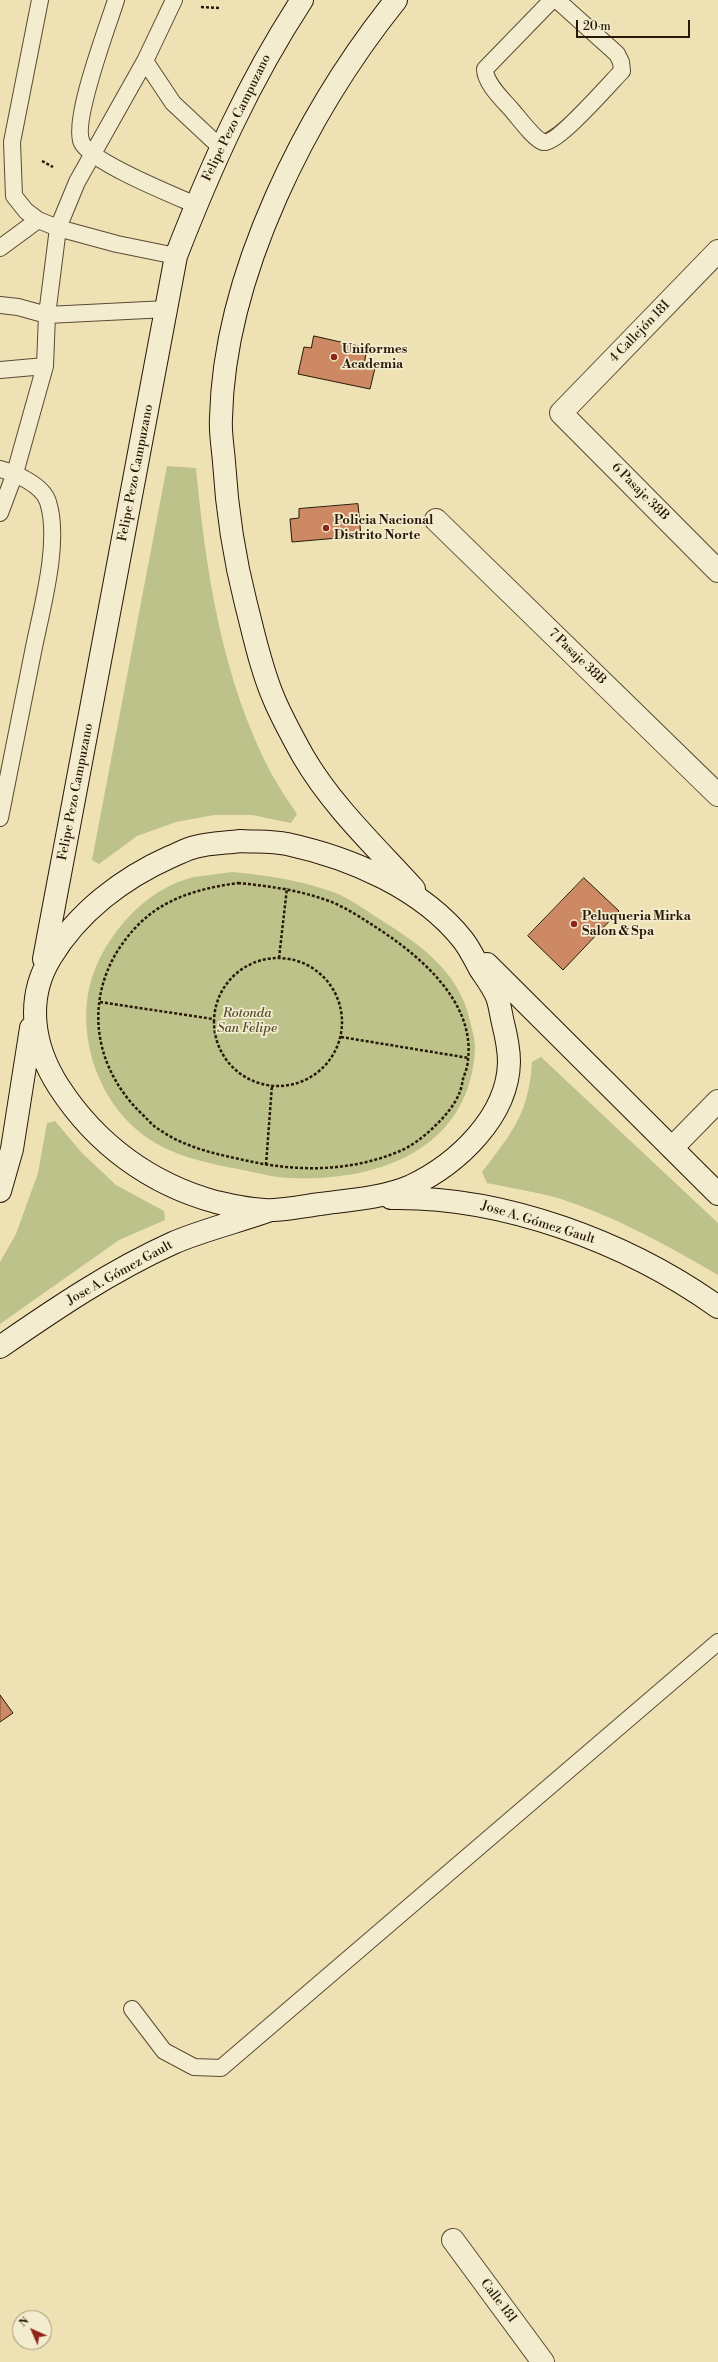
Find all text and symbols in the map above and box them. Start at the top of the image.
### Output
scale bar [578,12,692,38]
text: 20 m [583,19,611,34]
street label: Felipe Pezo Campuzano [199,52,275,184]
street label: 4 Callejón 18I [606,298,674,366]
place label: Uniformes Academia [342,342,407,373]
marker: Uniformes Academia [329,352,339,362]
street label: Felipe Pezo Campuzano [115,403,157,543]
street label: 6 Pasaje 38B [608,460,672,524]
place label: Policia Nacional Distrito Norte [334,513,433,544]
marker: Policia Nacional Distrito Norte [321,523,331,533]
street label: 7 Pasaje 38B [545,626,609,688]
street label: Felipe Pezo Campuzano [55,722,97,862]
place label: Peluqueria Mirka Salon & Spa [582,909,691,940]
marker: Peluqueria Mirka Salon & Spa [569,919,579,929]
park label: Rotonda San Felipe [217,1006,277,1037]
street label: Jose A. Gómez Gault [479,1198,597,1248]
street label: Jose A. Gómez Gault [64,1237,176,1309]
street label: Calle 18I [477,2276,519,2326]
north arrow [12,2310,52,2350]
text: N [16,2314,32,2330]

